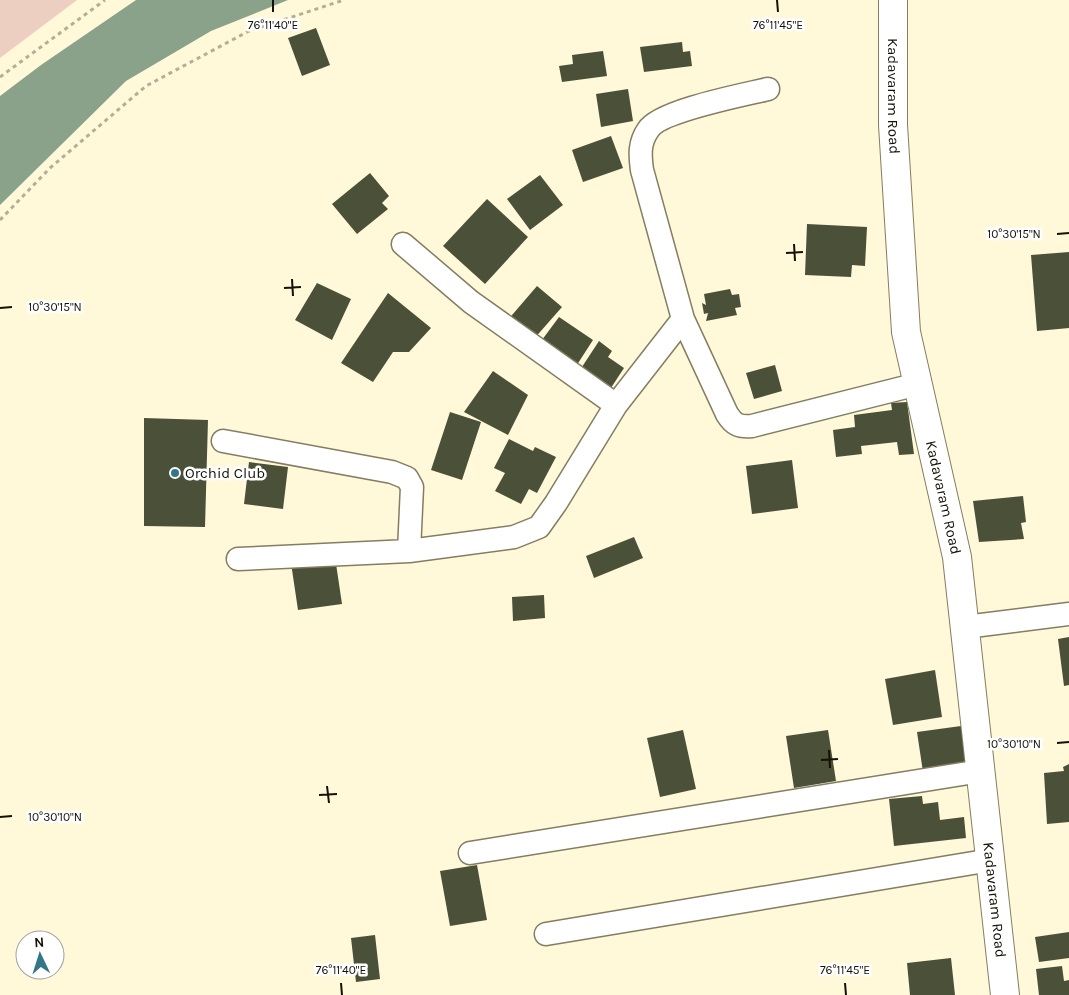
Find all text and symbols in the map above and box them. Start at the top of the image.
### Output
text: 76°11'40"E [248,18,298,32]
text: 76°11'45"E [753,18,803,32]
street label: Kadavaram Road [884,38,904,155]
text: 10°30'15"N [987,227,1041,241]
text: 10°30'15"N [28,300,82,314]
street label: Kadavaram Road [922,439,965,556]
place label: Orchid Club [185,464,265,482]
marker: Orchid Club [169,467,181,479]
text: 10°30'10"N [987,737,1041,751]
text: 10°30'10"N [28,810,82,824]
street label: Kadavaram Road [979,841,1010,959]
north arrow [15,930,65,980]
text: N [34,934,45,951]
text: 76°11'40"E [316,963,366,977]
text: 76°11'45"E [820,963,870,977]

